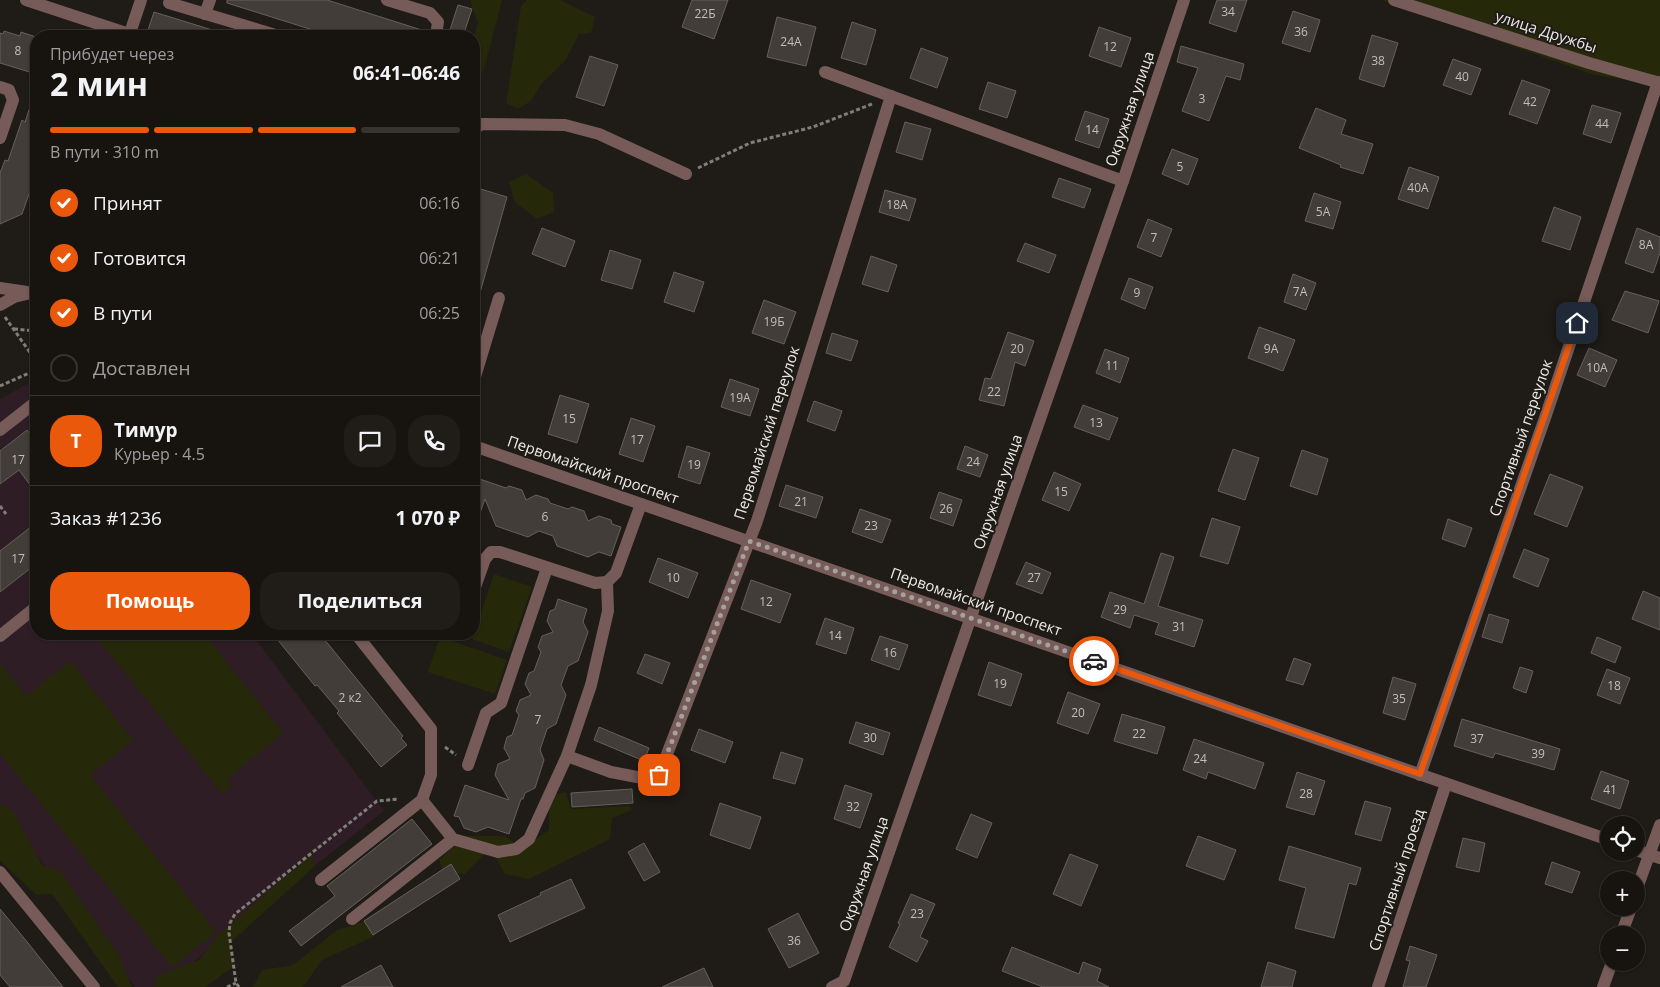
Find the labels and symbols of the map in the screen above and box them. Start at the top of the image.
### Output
house number: 34 [1221,3,1235,20]
house number: 22Б [694,5,716,22]
street label: улица Дружбы [1493,5,1600,57]
house number: 36 [1294,23,1308,40]
house number: 24А [780,33,802,50]
house number: 12 [1103,38,1117,55]
house number: 8 [15,42,22,59]
street label: Окружная улица [1100,48,1158,169]
house number: 38 [1371,52,1385,69]
house number: 40 [1455,68,1469,85]
house number: 3 [1199,90,1206,107]
house number: 42 [1523,93,1537,110]
house number: 44 [1595,115,1609,132]
house number: 14 [1085,121,1099,138]
house number: 5 [1177,158,1184,175]
house number: 40А [1407,179,1429,196]
house number: 18А [886,196,908,213]
house number: 5А [1316,203,1331,220]
house number: 7 [1151,229,1158,246]
house number: 8А [1639,236,1654,253]
house number: 7А [1293,283,1308,300]
house number: 9 [1134,284,1141,301]
pin [1556,302,1598,344]
house number: 19Б [763,313,785,330]
house number: 20 [1010,340,1024,357]
house number: 9А [1264,340,1279,357]
street label: Первомайский переулок [729,343,804,522]
street label: Спортивный переулок [1484,356,1556,519]
house number: 11 [1105,357,1119,374]
house number: 10А [1586,359,1608,376]
house number: 22 [987,383,1001,400]
house number: 19А [729,389,751,406]
house number: 15 [562,410,576,427]
house number: 13 [1089,414,1103,431]
street label: Первомайский проспект [505,430,682,508]
house number: 17 [630,431,644,448]
street label: Окружная улица [968,431,1026,552]
house number: 17 [11,451,25,468]
house number: 24 [966,453,980,470]
house number: 19 [687,456,701,473]
house number: 15 [1054,483,1068,500]
house number: 21 [794,493,808,510]
house number: 26 [939,500,953,517]
house number: 6 [542,508,549,525]
house number: 23 [864,517,878,534]
house number: 17 [11,550,25,567]
street label: Первомайский проспект [888,562,1065,640]
house number: 10 [666,569,680,586]
house number: 27 [1027,569,1041,586]
house number: 12 [759,593,773,610]
house number: 29 [1113,601,1127,618]
house number: 31 [1172,618,1186,635]
house number: 14 [828,627,842,644]
courier [1069,636,1119,686]
house number: 16 [883,644,897,661]
house number: 19 [993,675,1007,692]
house number: 18 [1607,677,1621,694]
house number: 2 к2 [338,689,362,706]
house number: 35 [1392,690,1406,707]
house number: 20 [1071,704,1085,721]
house number: 7 [535,711,542,728]
house number: 22 [1132,725,1146,742]
house number: 30 [863,729,877,746]
house number: 37 [1470,730,1484,747]
house number: 39 [1531,745,1545,762]
house number: 24 [1193,750,1207,767]
pin [638,754,680,796]
house number: 41 [1603,781,1617,798]
house number: 28 [1299,785,1313,802]
house number: 32 [846,798,860,815]
street label: Спортивный проезд [1364,806,1429,953]
street label: Окружная улица [834,813,892,934]
house number: 23 [910,905,924,922]
house number: 36 [787,932,801,949]

